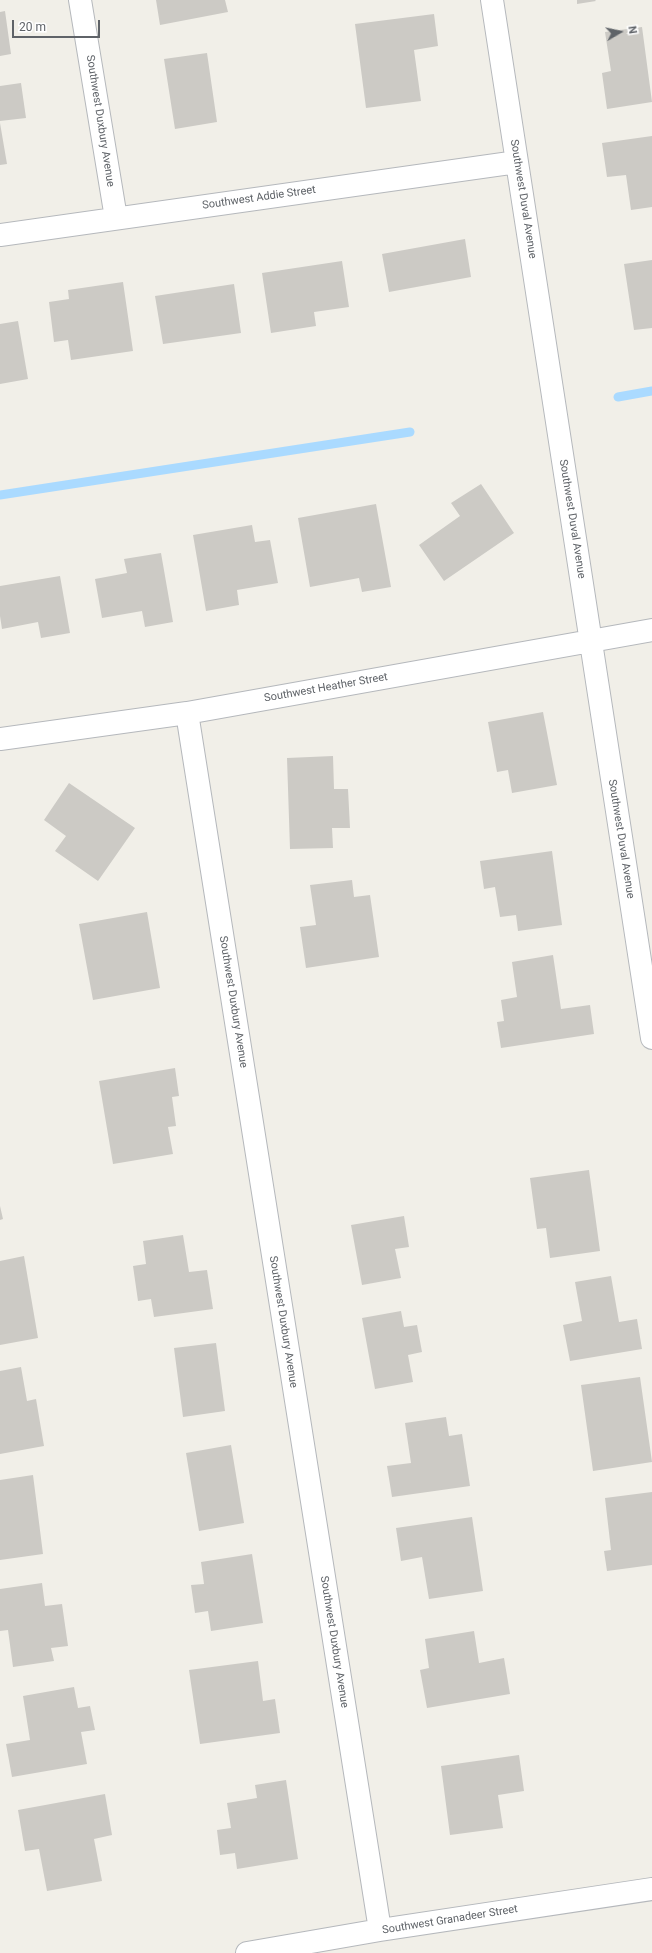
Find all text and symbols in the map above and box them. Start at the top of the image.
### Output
scale bar [14,12,102,38]
north arrow [600,12,640,52]
text: 20 m [19,20,46,34]
text: N [625,25,639,35]
street label: Southwest Duxbury Avenue [83,54,117,188]
street label: Southwest Duval Avenue [507,138,539,260]
street label: Southwest Addie Street [201,183,317,213]
street label: Southwest Duval Avenue [556,458,588,580]
street label: Southwest Heather Street [263,671,389,705]
street label: Southwest Duval Avenue [605,778,637,900]
street label: Southwest Duxbury Avenue [216,935,250,1069]
street label: Southwest Duxbury Avenue [266,1255,300,1389]
street label: Southwest Duxbury Avenue [317,1575,351,1709]
street label: Southwest Granadeer Street [381,1903,519,1937]

